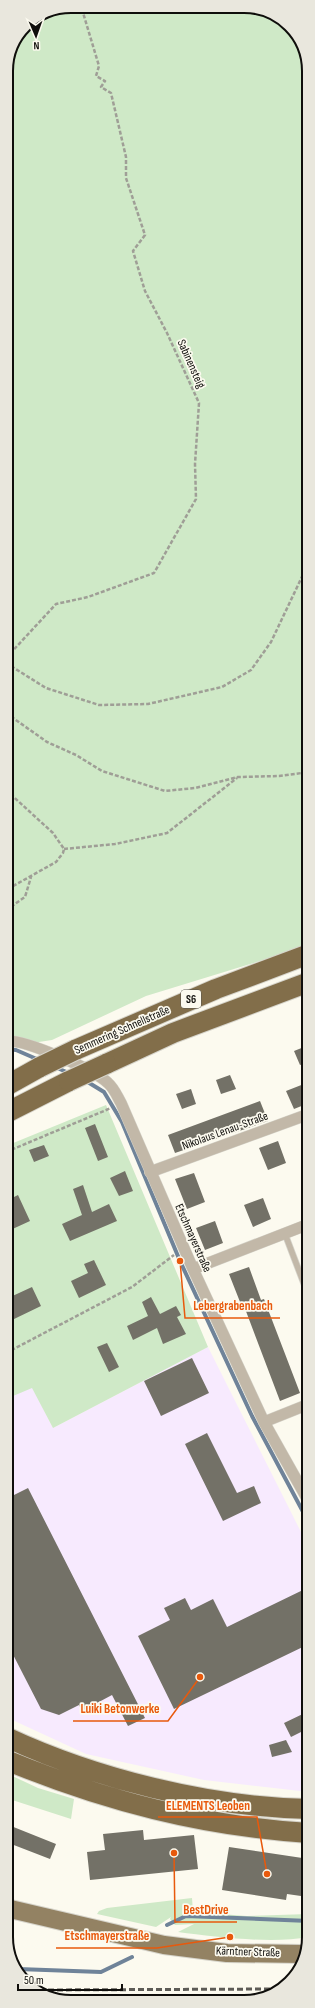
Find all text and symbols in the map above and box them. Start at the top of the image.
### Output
north arrow [16,16,56,56]
text: N [33,39,39,52]
street label: Sabinensteig [174,337,208,391]
road number: S6 [181,990,201,1008]
street label: Semmering Schnellstraße [72,1002,172,1058]
street label: Nikolaus Lenau-Straße [180,1108,270,1154]
street label: Etschmayerstraße [171,1201,215,1275]
callout: Lebergrabenbach [185,1293,280,1318]
text: Lebergrabenbach [193,1298,273,1314]
callout: Luiki Betonwerke [73,1696,168,1721]
text: Luiki Betonwerke [80,1701,160,1717]
callout: ELEMENTS Leoben [158,1792,257,1817]
text: ELEMENTS Leoben [166,1798,250,1814]
callout: BestDrive [175,1897,237,1922]
text: BestDrive [183,1902,229,1918]
callout: Etschmayerstraße [56,1923,157,1948]
text: Etschmayerstraße [65,1928,150,1944]
street label: Kärntner Straße [216,1943,280,1961]
scale bar [18,1966,122,1992]
text: 50 m [24,1973,44,1988]

